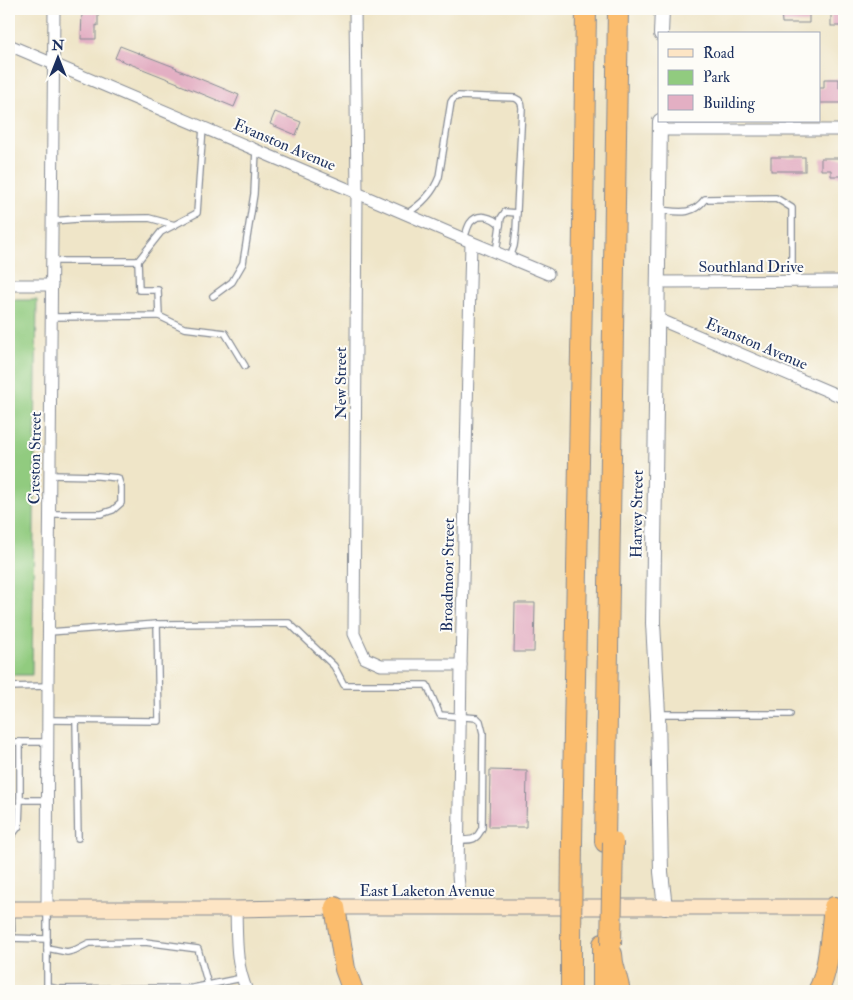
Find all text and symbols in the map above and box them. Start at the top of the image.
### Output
north arrow [32,32,82,82]
legend [658,32,820,122]
text: N [51,37,65,54]
text: Road [703,44,735,63]
text: Park [703,68,730,87]
text: Building [703,94,755,113]
street label: Evanston Avenue [230,114,339,176]
street label: Southland Drive [698,257,804,277]
street label: Evanston Avenue [702,313,811,375]
street label: New Street [331,347,351,419]
street label: Creston Street [24,412,46,505]
street label: Harvey Street [626,470,648,558]
street label: Broadmoor Street [437,518,459,632]
street label: East Laketon Avenue [359,881,495,901]

